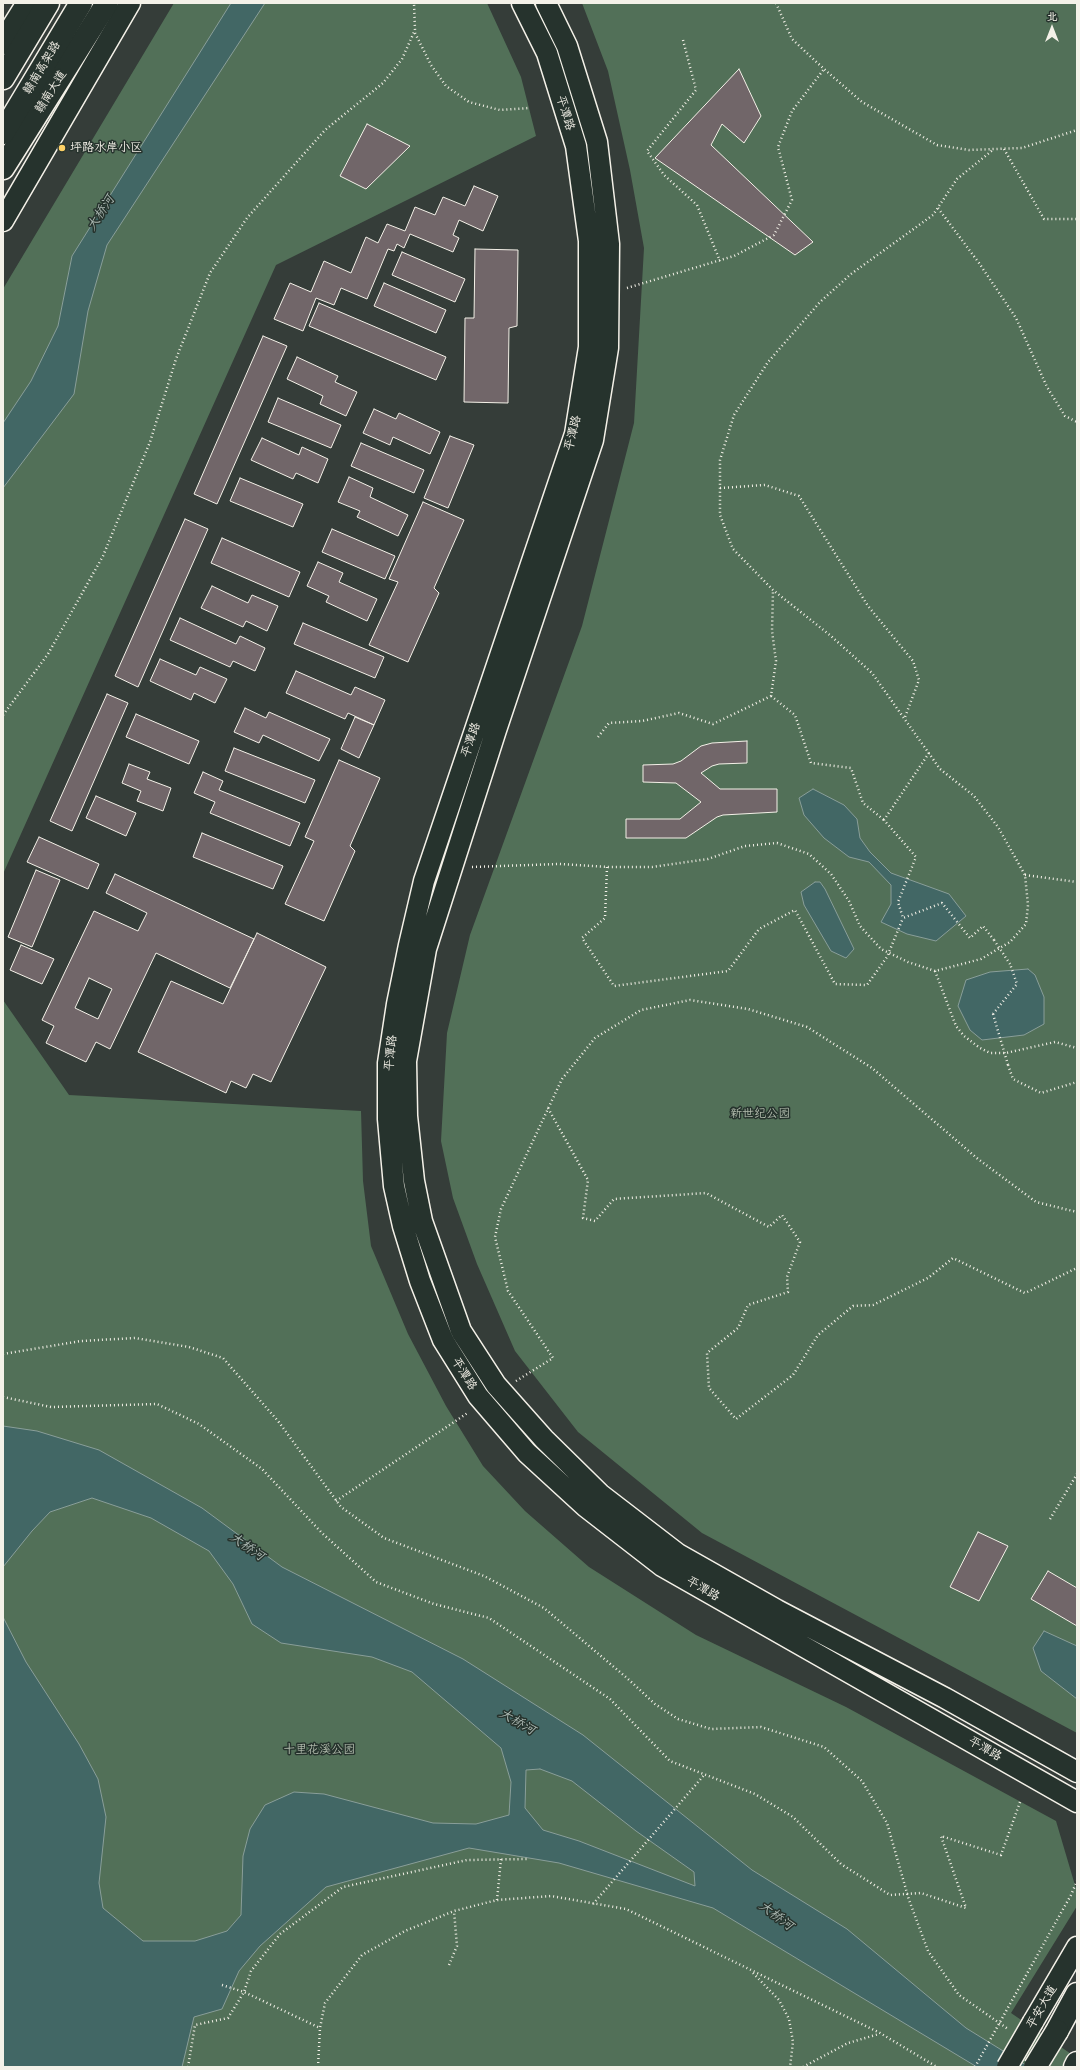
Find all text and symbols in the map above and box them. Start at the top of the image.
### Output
north arrow [1032,8,1072,48]
text: 北 [1047,9,1058,23]
street label: 赣南高架路 [20,39,64,97]
street label: 赣南大道 [32,68,70,116]
street label: 平潭路 [553,94,577,132]
place label: 坪路水岸小区 [70,141,142,155]
marker: 坪路水岸小区 [57,143,67,153]
water label: 大桥河 [84,192,118,234]
street label: 平潭路 [562,414,584,452]
street label: 平潭路 [458,721,484,759]
street label: 平潭路 [382,1034,400,1072]
park label: 新世纪公园 [730,1107,790,1121]
street label: 平潭路 [448,1355,480,1393]
water label: 大桥河 [227,1529,267,1565]
street label: 平潭路 [684,1574,722,1604]
water label: 大桥河 [496,1705,538,1739]
street label: 平潭路 [966,1734,1004,1764]
park label: 十里花溪公园 [283,1743,355,1757]
water label: 大桥河 [756,1898,796,1934]
street label: 平安大道 [1024,1983,1060,2031]

